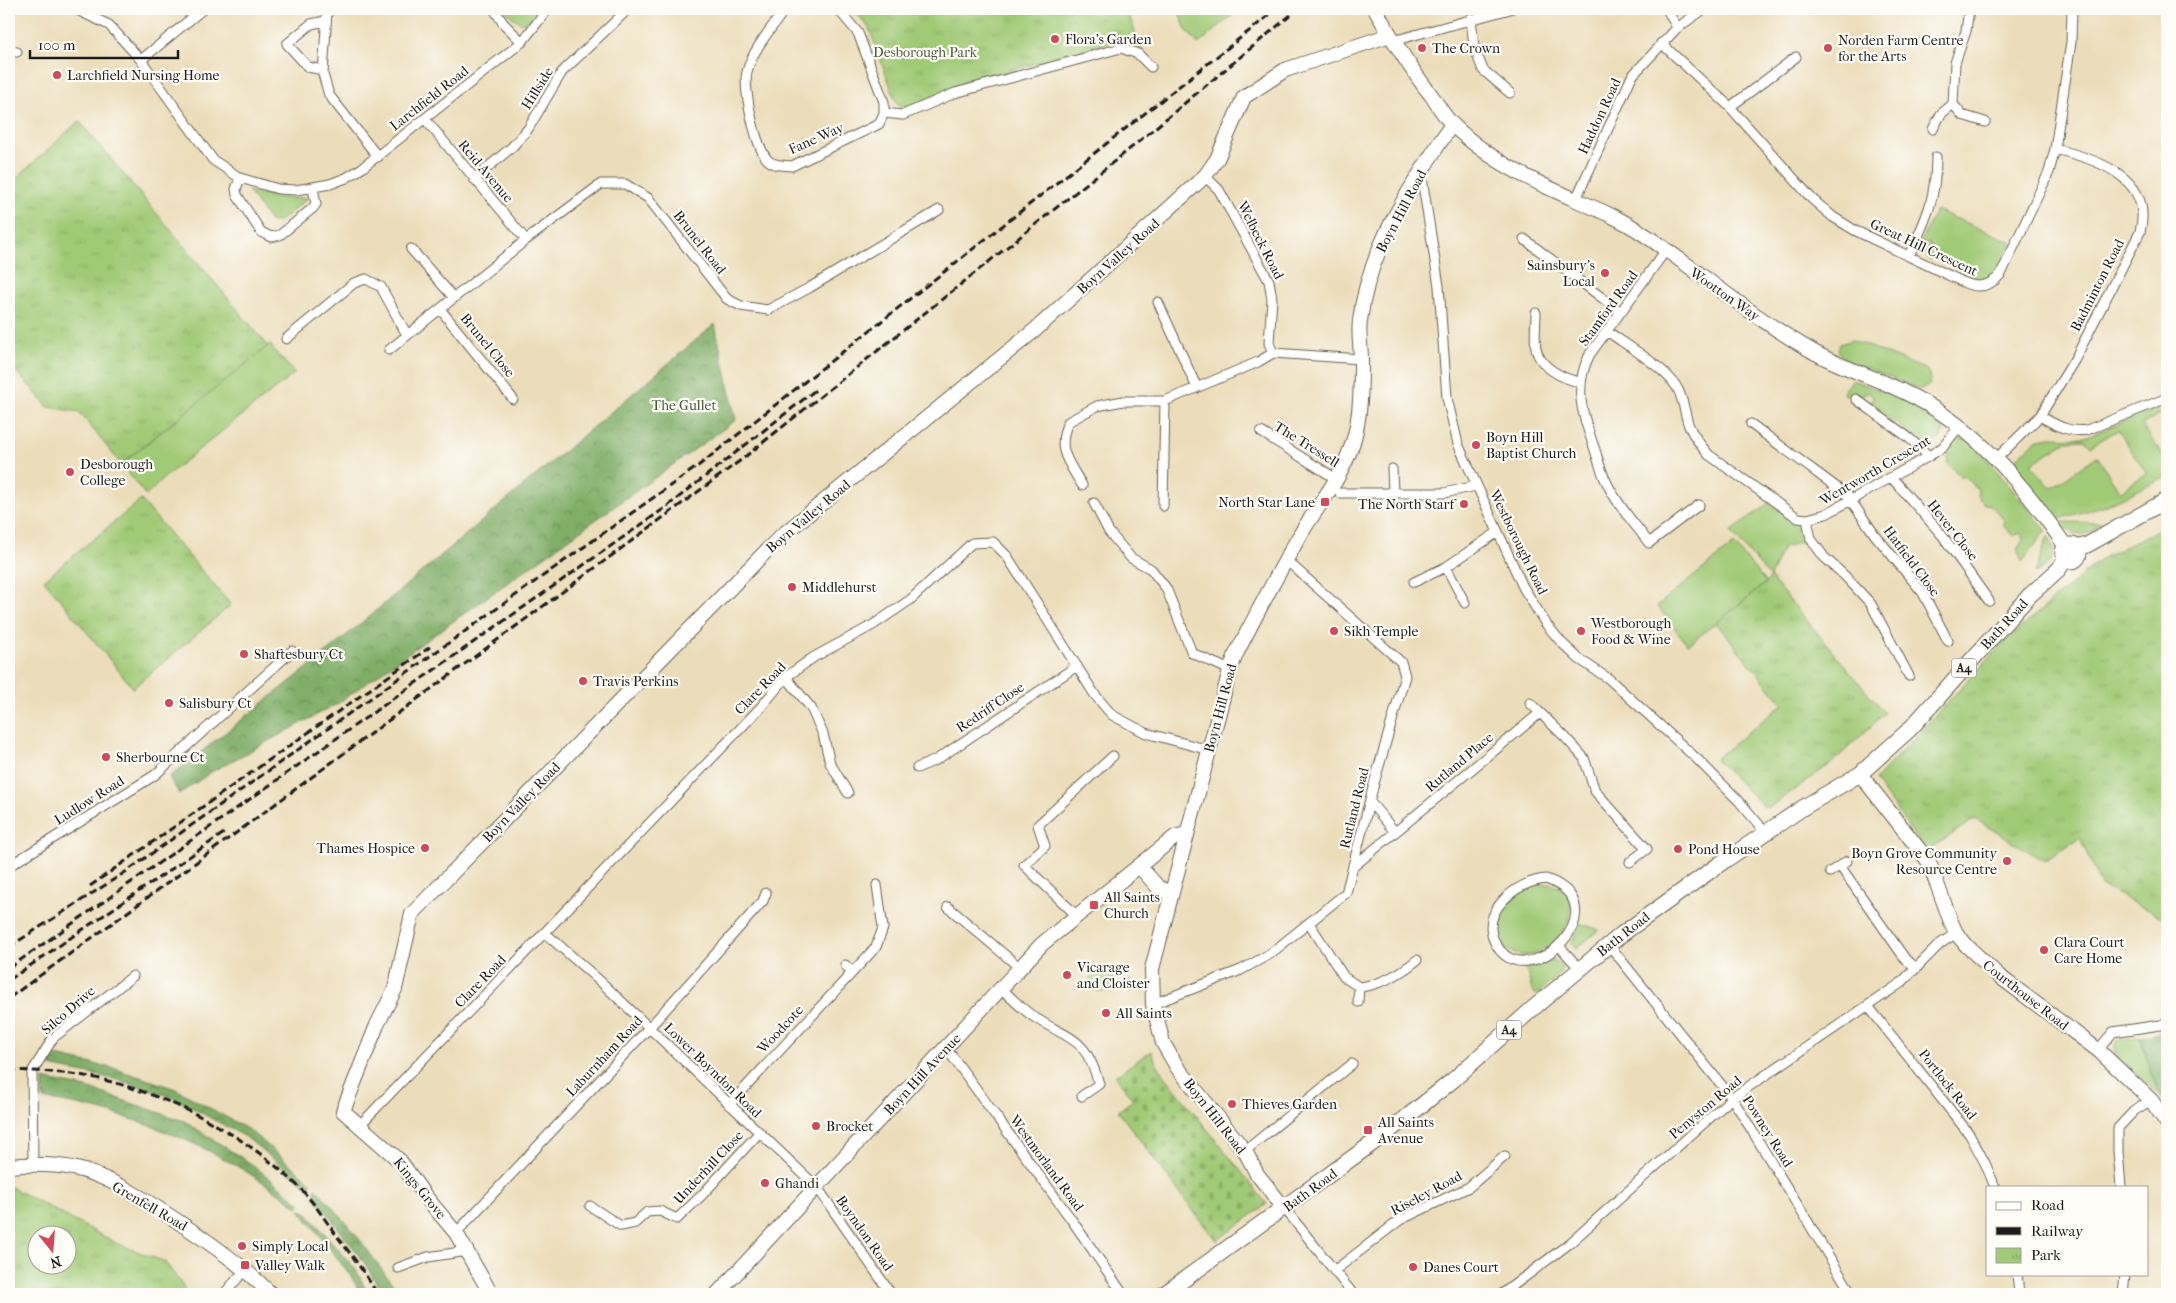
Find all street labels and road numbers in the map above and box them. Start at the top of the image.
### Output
street label: Larchfield Road [387,62,472,134]
street label: Hillside [518,64,557,113]
street label: Haddon Road [1574,75,1625,157]
street label: Fane Way [786,119,847,158]
street label: Reid Avenue [454,136,517,206]
street label: Boyn Hill Road [1372,167,1431,256]
street label: Welbeck Road [1233,198,1288,282]
street label: Brunel Road [670,207,730,278]
street label: Boyn Valley Road [1074,215,1163,298]
street label: Great Hill Crescent [1867,215,1980,280]
street label: Badminton Road [2067,236,2128,334]
street label: Wootton Way [1686,263,1763,325]
street label: Stamford Road [1575,267,1642,349]
street label: Brunel Close [457,310,519,381]
street label: The Tressell [1271,418,1343,471]
street label: Wentworth Crescent [1816,432,1934,510]
street label: Boyn Valley Road [763,476,854,557]
street label: Westborough Road [1485,486,1551,598]
street label: Hever Close [1924,496,1982,564]
street label: Hatfield Close [1880,523,1944,600]
street label: Bath Road [1977,595,2032,653]
street label: Clare Road [731,658,790,718]
road number: A4 [1952,658,1976,678]
street label: Boyn Hill Road [1200,661,1241,754]
street label: Redriff Close [953,678,1028,736]
street label: Rutland Place [1422,729,1497,796]
street label: Boyn Valley Road [479,758,564,846]
street label: Rutland Road [1336,765,1373,850]
street label: Ludlow Road [51,772,128,829]
street label: Bath Road [1593,908,1654,960]
street label: Clare Road [451,951,510,1011]
street label: Courthouse Road [1979,957,2072,1034]
street label: Silco Drive [38,982,99,1038]
street label: Woodcote [753,1002,807,1058]
street label: Laburnham Road [563,1012,646,1100]
street label: Lower Boyndon Road [660,1019,765,1122]
road number: A4 [1496,1020,1522,1040]
street label: Boyn Hill Avenue [880,1030,965,1119]
street label: Portlock Road [1915,1046,1981,1123]
street label: Penyston Road [1666,1072,1745,1143]
street label: Boyn Hill Road [1180,1075,1250,1158]
street label: Powney Road [1739,1092,1797,1171]
street label: Westmorland Road [1005,1111,1087,1215]
street label: Underhill Close [670,1127,747,1208]
street label: Kings Grove [390,1154,450,1223]
street label: Bath Road [1280,1165,1341,1216]
street label: Riseley Road [1388,1167,1465,1219]
street label: Grenfell Road [109,1178,191,1235]
street label: Boyndon Road [832,1192,897,1275]

